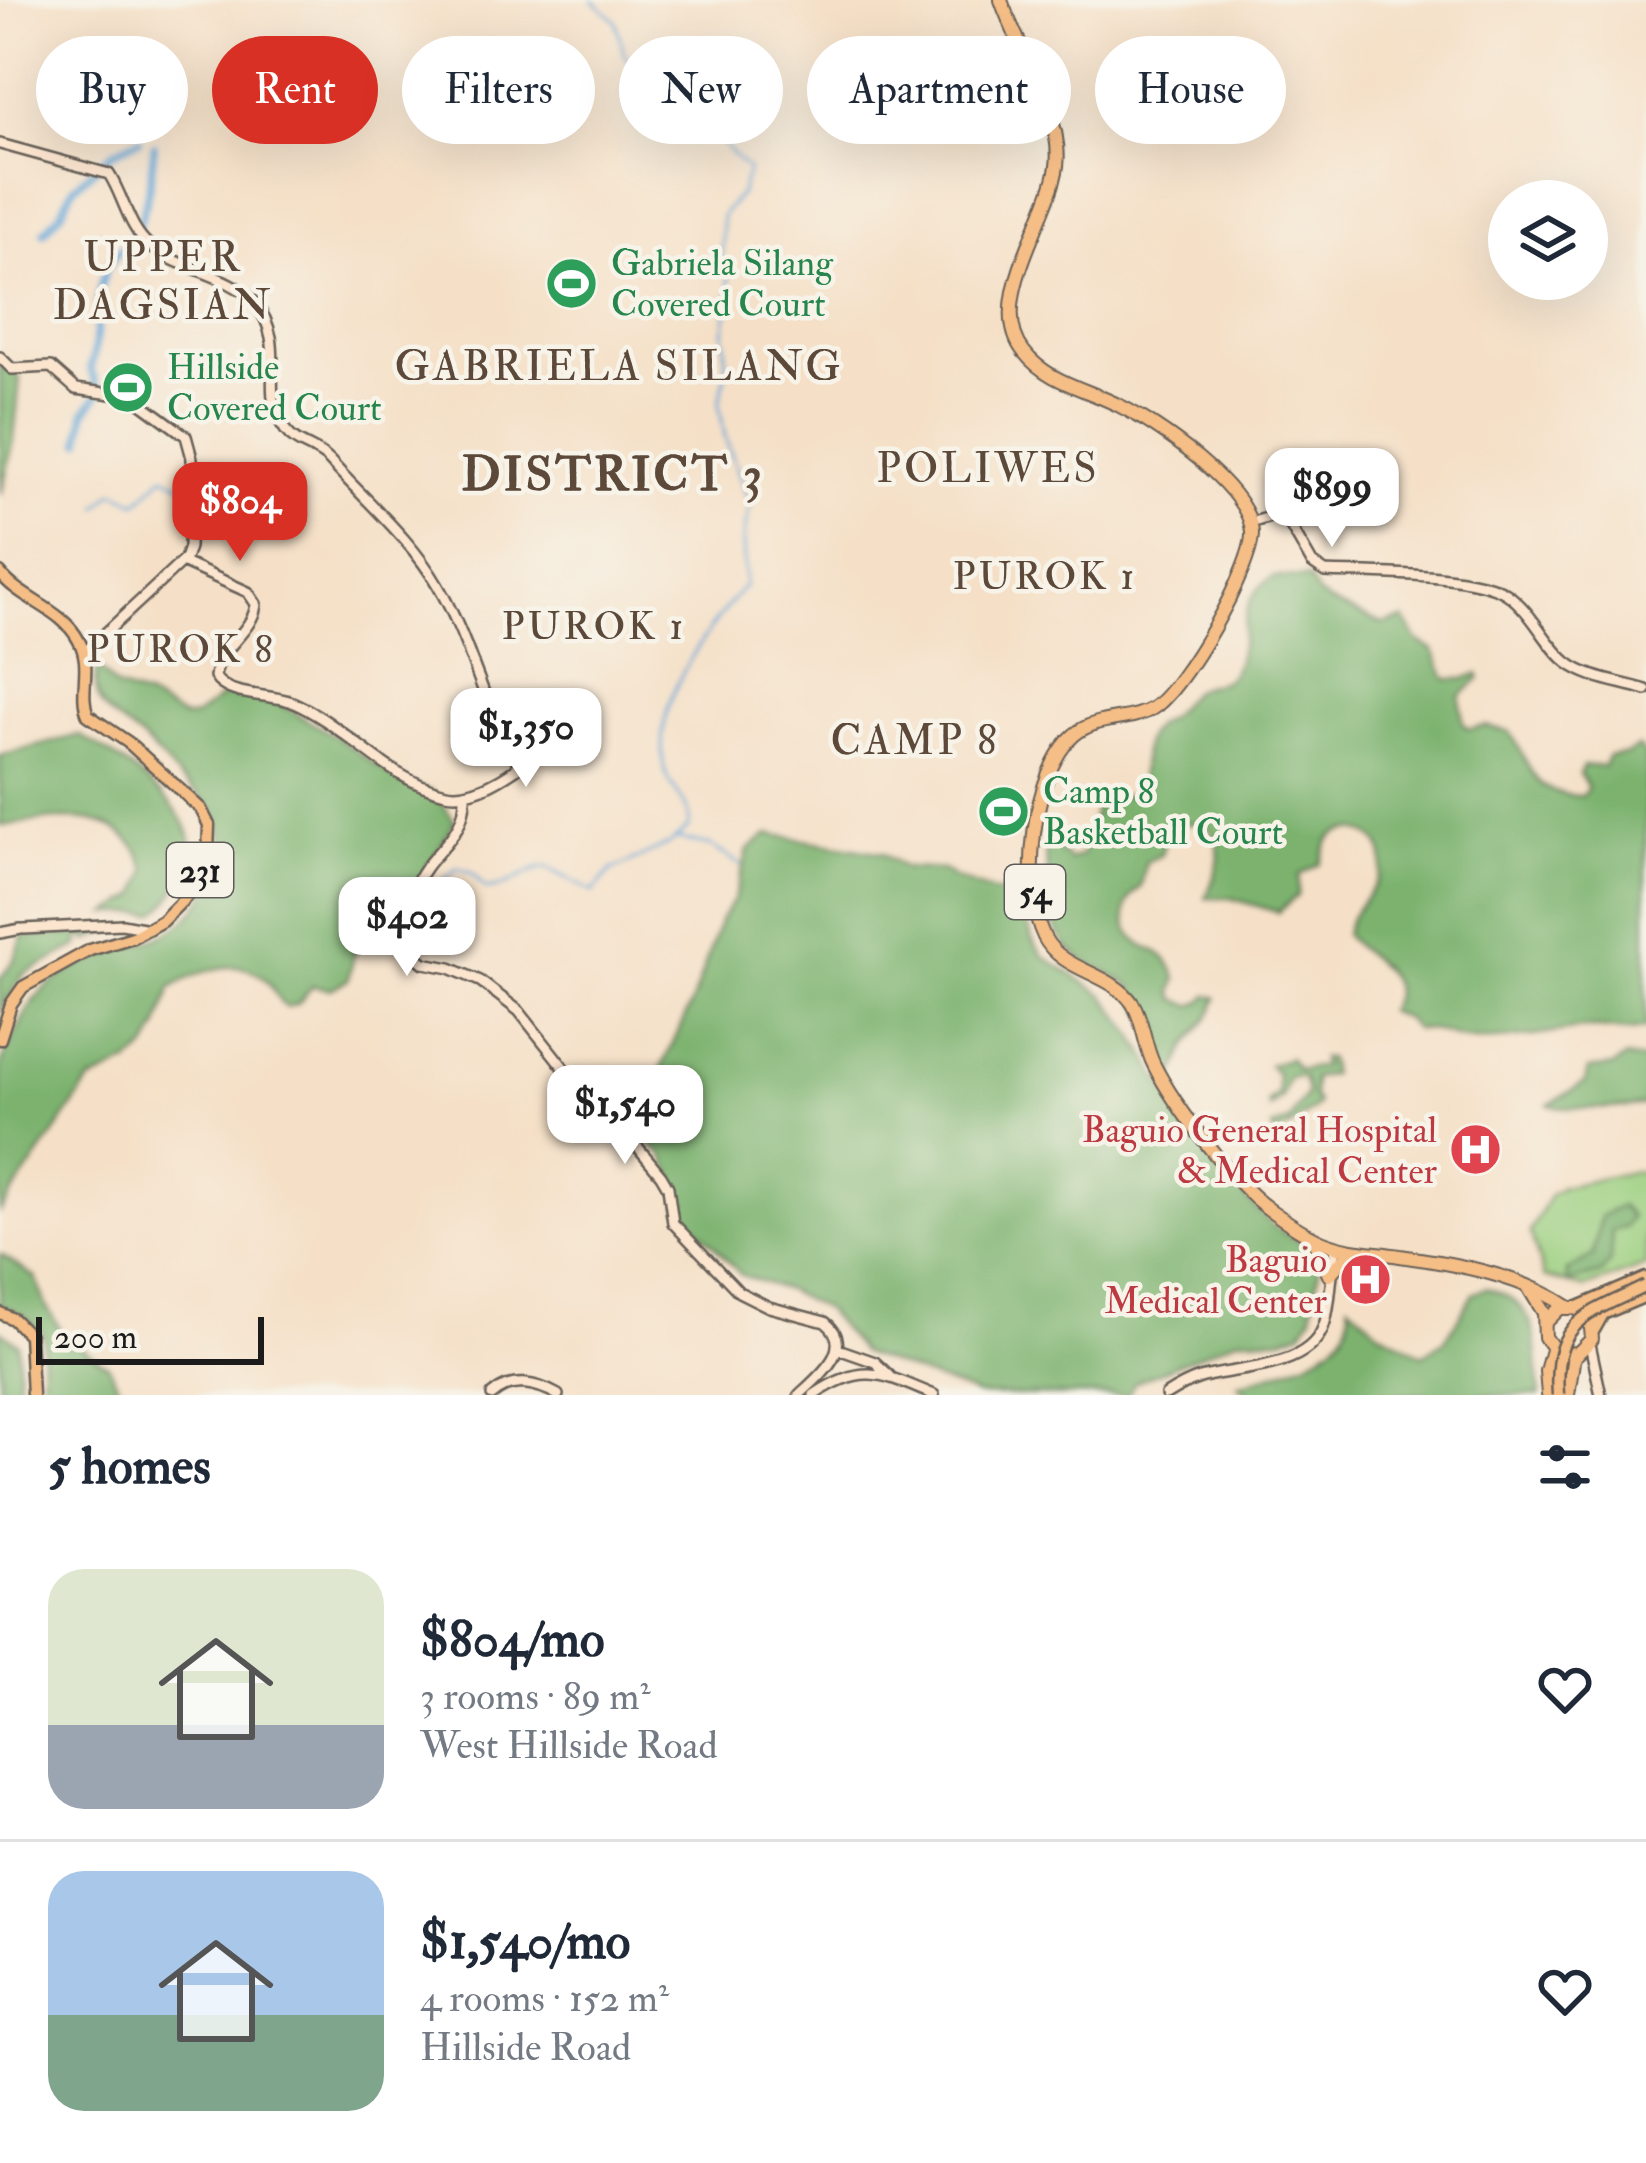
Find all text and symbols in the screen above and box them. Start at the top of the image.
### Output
chip: Buy [36,36,188,144]
chip: Rent [212,36,378,144]
chip: Filters [402,36,595,144]
chip: New [619,36,783,144]
chip: Apartment [807,36,1071,144]
chip: House [1095,36,1286,144]
map controls [1488,180,1608,300]
button: layers [1488,180,1608,300]
district label: UPPER DAGSIAN [53,232,273,332]
place label: Gabriela Silang Covered Court [611,241,834,327]
sports icon: Gabriela Silang Covered Court [544,255,600,311]
district label: GABRIELA SILANG [395,341,843,393]
place label: Hillside Covered Court [167,345,382,431]
sports icon: Hillside Covered Court [100,359,156,415]
district label: POLIWES [876,443,1100,495]
district label: DISTRICT 3 [461,445,765,505]
pin: $899 [1261,448,1403,550]
pin: $804 [169,462,311,564]
text: $899 [1292,462,1372,511]
text: $804 [199,476,281,525]
district label: PUROK 1 [953,552,1137,601]
district label: PUROK 1 [502,602,686,651]
district label: PUROK 8 [87,625,275,674]
pin: $1,350 [428,688,624,790]
text: $1,350 [477,702,575,751]
district label: CAMP 8 [830,715,1000,767]
place label: Camp 8 Basketball Court [1043,769,1283,855]
sports icon: Camp 8 Basketball Court [976,783,1032,839]
road number: 231 [167,843,233,897]
road number: 54 [1005,865,1065,919]
pin: $402 [336,877,478,979]
text: $402 [366,891,448,940]
pin: $1,540 [527,1065,723,1167]
text: $1,540 [574,1079,676,1128]
place label: Baguio General Hospital & Medical Center [1082,1108,1438,1194]
hospital icon: Baguio General Hospital & Medical Center [1448,1122,1504,1178]
place label: Baguio Medical Center [1105,1238,1328,1324]
hospital icon: Baguio Medical Center [1338,1252,1394,1308]
scale bar [36,1311,264,1364]
text: 200 m [54,1317,137,1358]
icon: filters [1532,1434,1598,1500]
text: 5 homes [48,1435,211,1499]
text: $804/mo [420,1608,605,1672]
icon: home [144,1617,288,1761]
icon: heart [1532,1656,1598,1722]
text: 3 rooms · 89 m² [420,1672,651,1721]
text: West Hillside Road [420,1721,718,1770]
text: $1,540/mo [420,1910,630,1974]
icon: home [144,1919,288,2063]
icon: heart [1532,1958,1598,2024]
text: 4 rooms · 152 m² [420,1974,669,2023]
text: Hillside Road [420,2023,631,2072]

